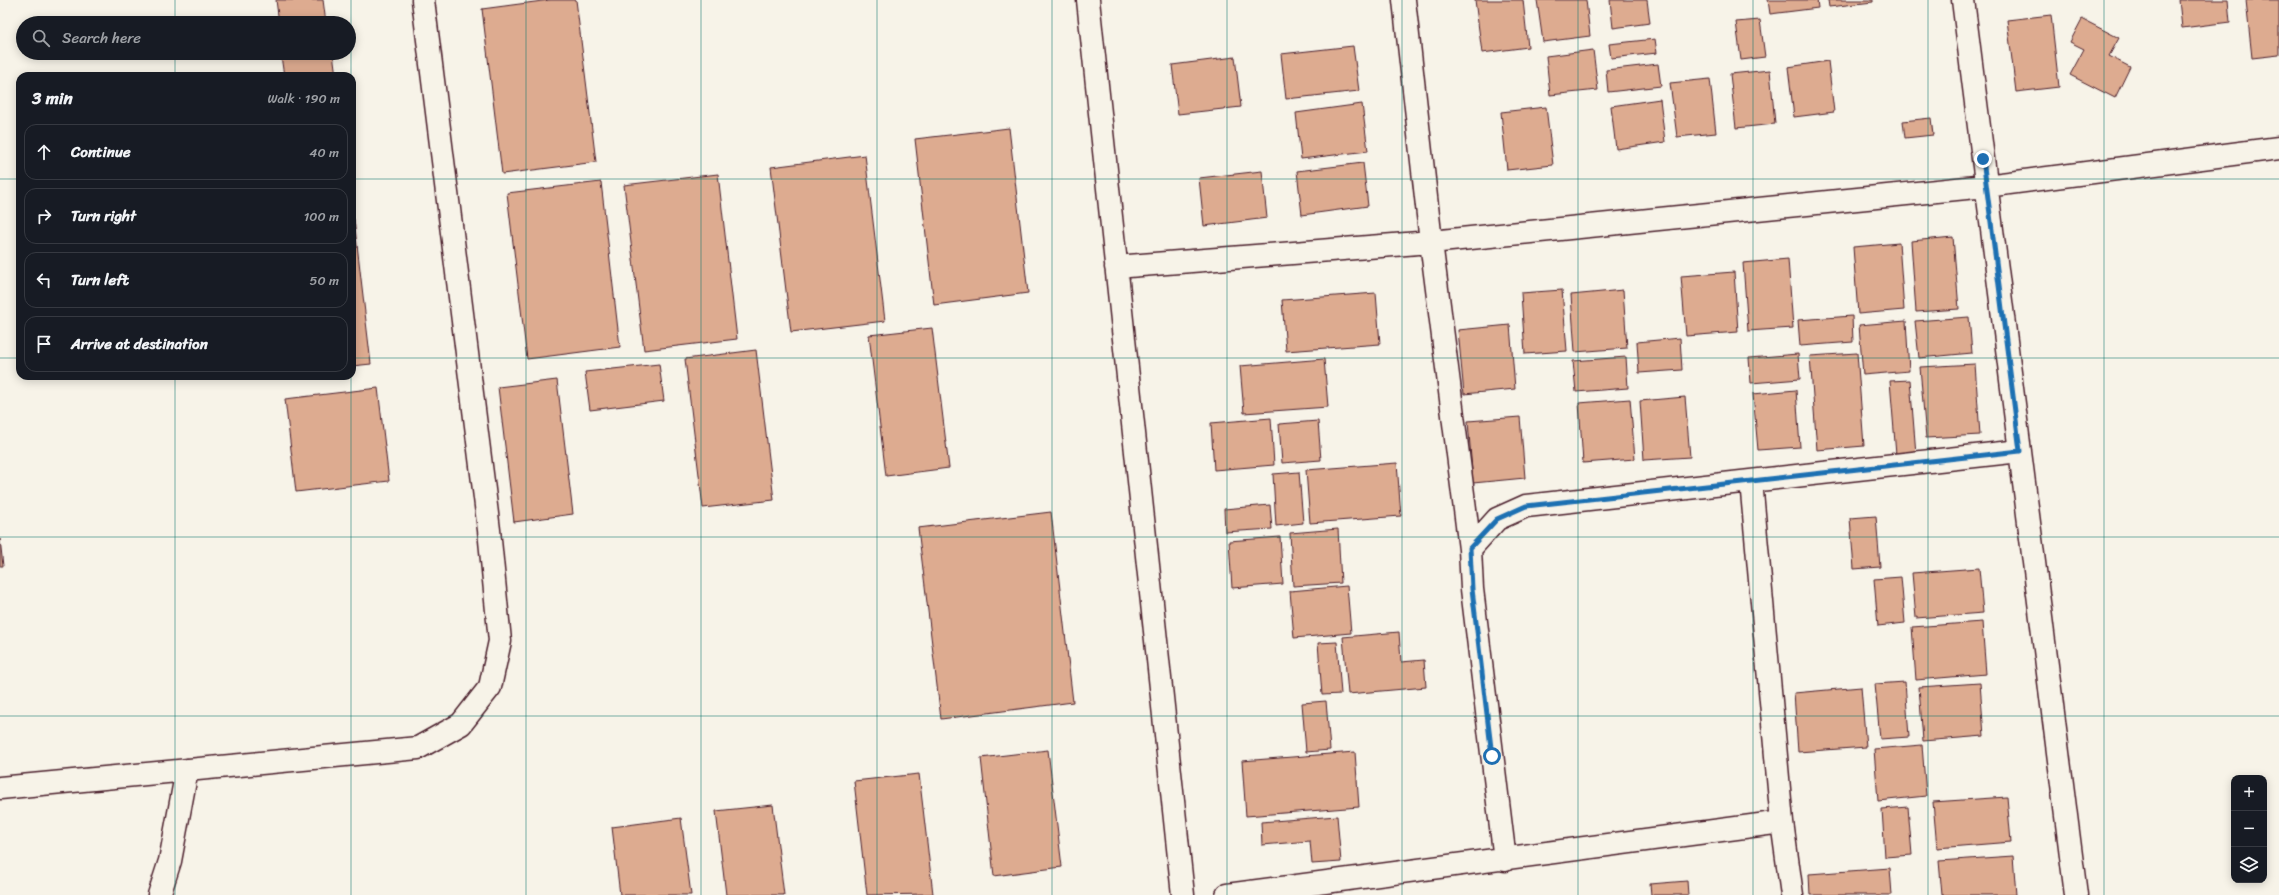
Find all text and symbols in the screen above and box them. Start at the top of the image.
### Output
search box [16,16,356,60]
text: Search here [62,25,141,51]
icon: search [30,27,52,49]
text: 3 min [32,83,73,113]
text: Walk · 190 m [267,87,340,110]
text: Continue [71,139,131,165]
icon: ahead [33,141,55,163]
text: 40 m [309,141,339,164]
route end [1974,150,1992,168]
text: Turn right [71,203,136,229]
icon: right [33,205,55,227]
text: 100 m [304,205,339,228]
text: Turn left [71,267,129,293]
icon: left [33,269,55,291]
text: 50 m [309,269,339,292]
text: Arrive at destination [71,331,208,357]
icon: arrive [33,333,55,355]
route start [1483,747,1501,765]
map controls [2231,775,2267,883]
button: + [2231,775,2267,811]
button: − [2231,811,2267,847]
button: layers [2231,847,2267,883]

